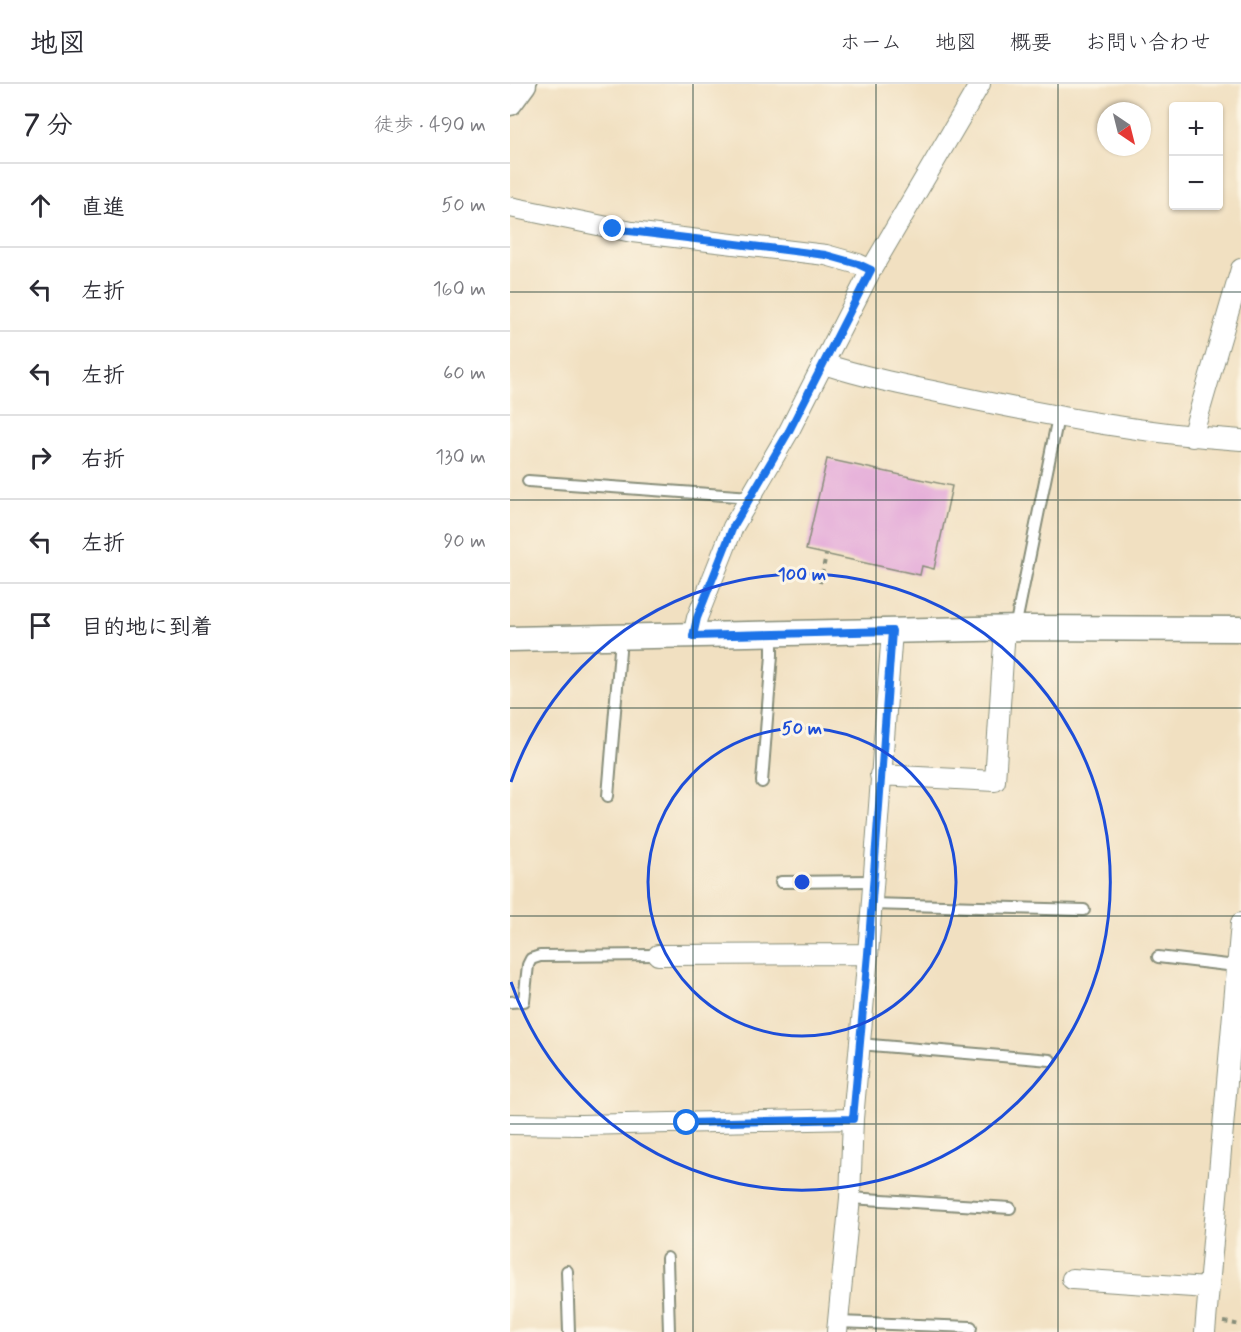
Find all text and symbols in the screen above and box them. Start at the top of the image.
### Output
text: 地図 [30,26,86,63]
text: ホーム [840,29,902,57]
text: 地図 [935,29,977,57]
text: 概要 [1010,29,1052,57]
text: お問い合わせ [1085,29,1211,57]
north arrow [1097,102,1151,156]
map controls [1169,102,1223,210]
button: + [1169,102,1223,156]
text: 7 分 [24,109,73,143]
text: 徒歩 · 490 m [374,112,486,139]
button: − [1169,156,1223,210]
icon: ahead [24,189,57,222]
text: 50 m [441,192,486,219]
text: 直進 [81,194,125,222]
route end [599,215,625,241]
icon: left [24,273,57,306]
text: 160 m [433,276,486,303]
text: 左折 [81,278,125,306]
icon: left [24,357,57,390]
text: 60 m [443,360,486,387]
text: 左折 [81,362,125,390]
icon: right [24,441,57,474]
text: 130 m [435,444,486,471]
text: 右折 [81,446,125,474]
icon: left [24,525,57,558]
text: 90 m [443,528,486,555]
text: 左折 [81,530,125,558]
text: 100 m [778,563,826,587]
icon: arrive [24,609,57,642]
text: 目的地に到着 [81,614,213,642]
text: 50 m [782,717,822,741]
centre of rings [792,872,812,892]
route start [673,1109,699,1135]

